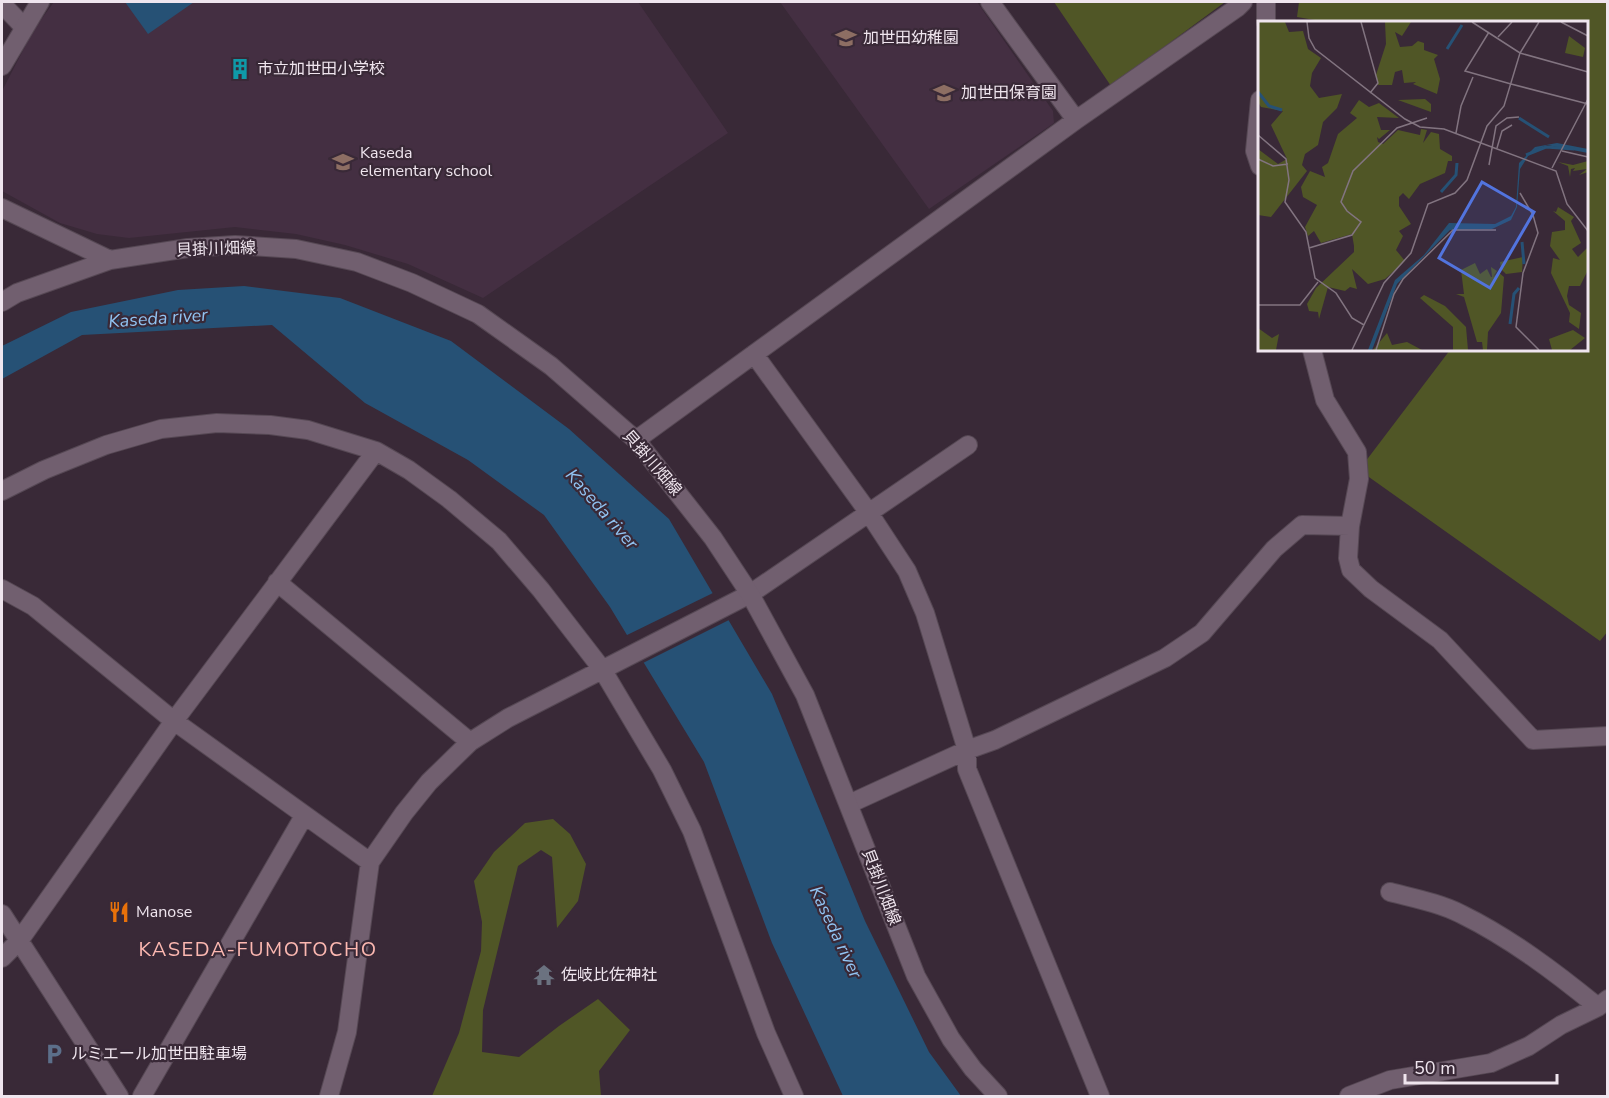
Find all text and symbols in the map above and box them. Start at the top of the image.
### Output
inset map [1258,21,1588,351]
school or university icon: 加世田幼稚園 [834,26,858,50]
place label: 加世田幼稚園 [863,27,959,49]
building icon: 市立加世田小学校 [228,57,252,81]
place label: 市立加世田小学校 [257,58,385,80]
school or university icon: 加世田保育園 [932,81,956,105]
place label: 加世田保育園 [961,82,1057,104]
place label: Kaseda elementary school [360,142,493,182]
school or university icon: Kaseda elementary school [331,150,355,174]
street label: 貝掛川畑線 [176,237,256,261]
water label: Kaseda river [108,303,209,333]
street label: 貝掛川畑線 [617,426,687,500]
water label: Kaseda river [560,464,644,555]
street label: 貝掛川畑線 [856,846,906,928]
water label: Kaseda river [804,882,868,983]
restaurant icon: Manose [107,900,131,924]
place label: Manose [136,901,192,923]
district label: KASEDA-FUMOTOCHO [138,936,378,963]
temple icon: 佐岐比佐神社 [532,963,556,987]
place label: 佐岐比佐神社 [561,964,657,986]
parking icon: ルミエール加世田駐車場 [42,1042,66,1066]
place label: ルミエール加世田駐車場 [71,1043,247,1065]
scale bar [1405,1047,1556,1085]
text: 50 m [1414,1056,1456,1080]

